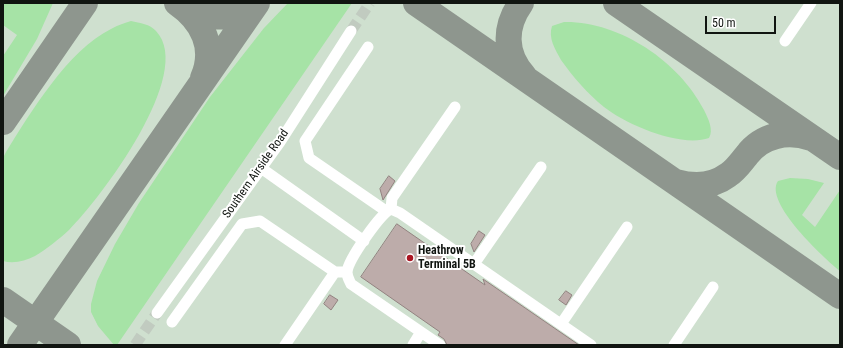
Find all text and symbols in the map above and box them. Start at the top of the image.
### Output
scale bar [707,8,778,34]
text: 50 m [712,16,736,30]
street label: Southern Airside Road [220,127,292,221]
place label: Heathrow Terminal 5B [418,244,476,272]
marker: Heathrow Terminal 5B [405,253,415,263]

